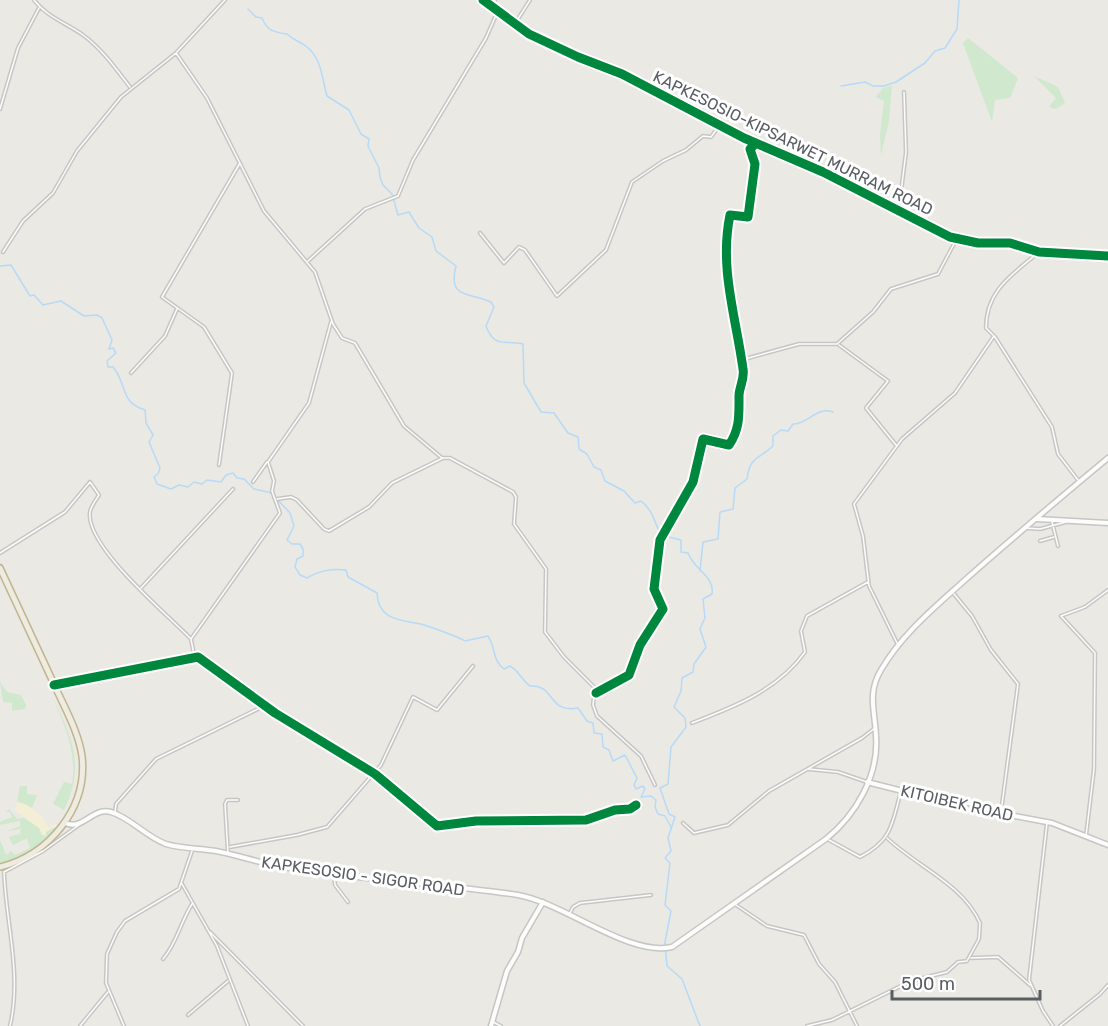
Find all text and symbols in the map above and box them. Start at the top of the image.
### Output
street label: KAPKESOSIO-KIPSARWET MURRAM ROAD [650,67,936,219]
street label: KITOIBEK ROAD [899,781,1015,825]
street label: KAPKESOSIO - SIGOR ROAD [260,852,466,900]
scale bar [892,963,1040,1001]
text: 500 m [901,973,955,995]

